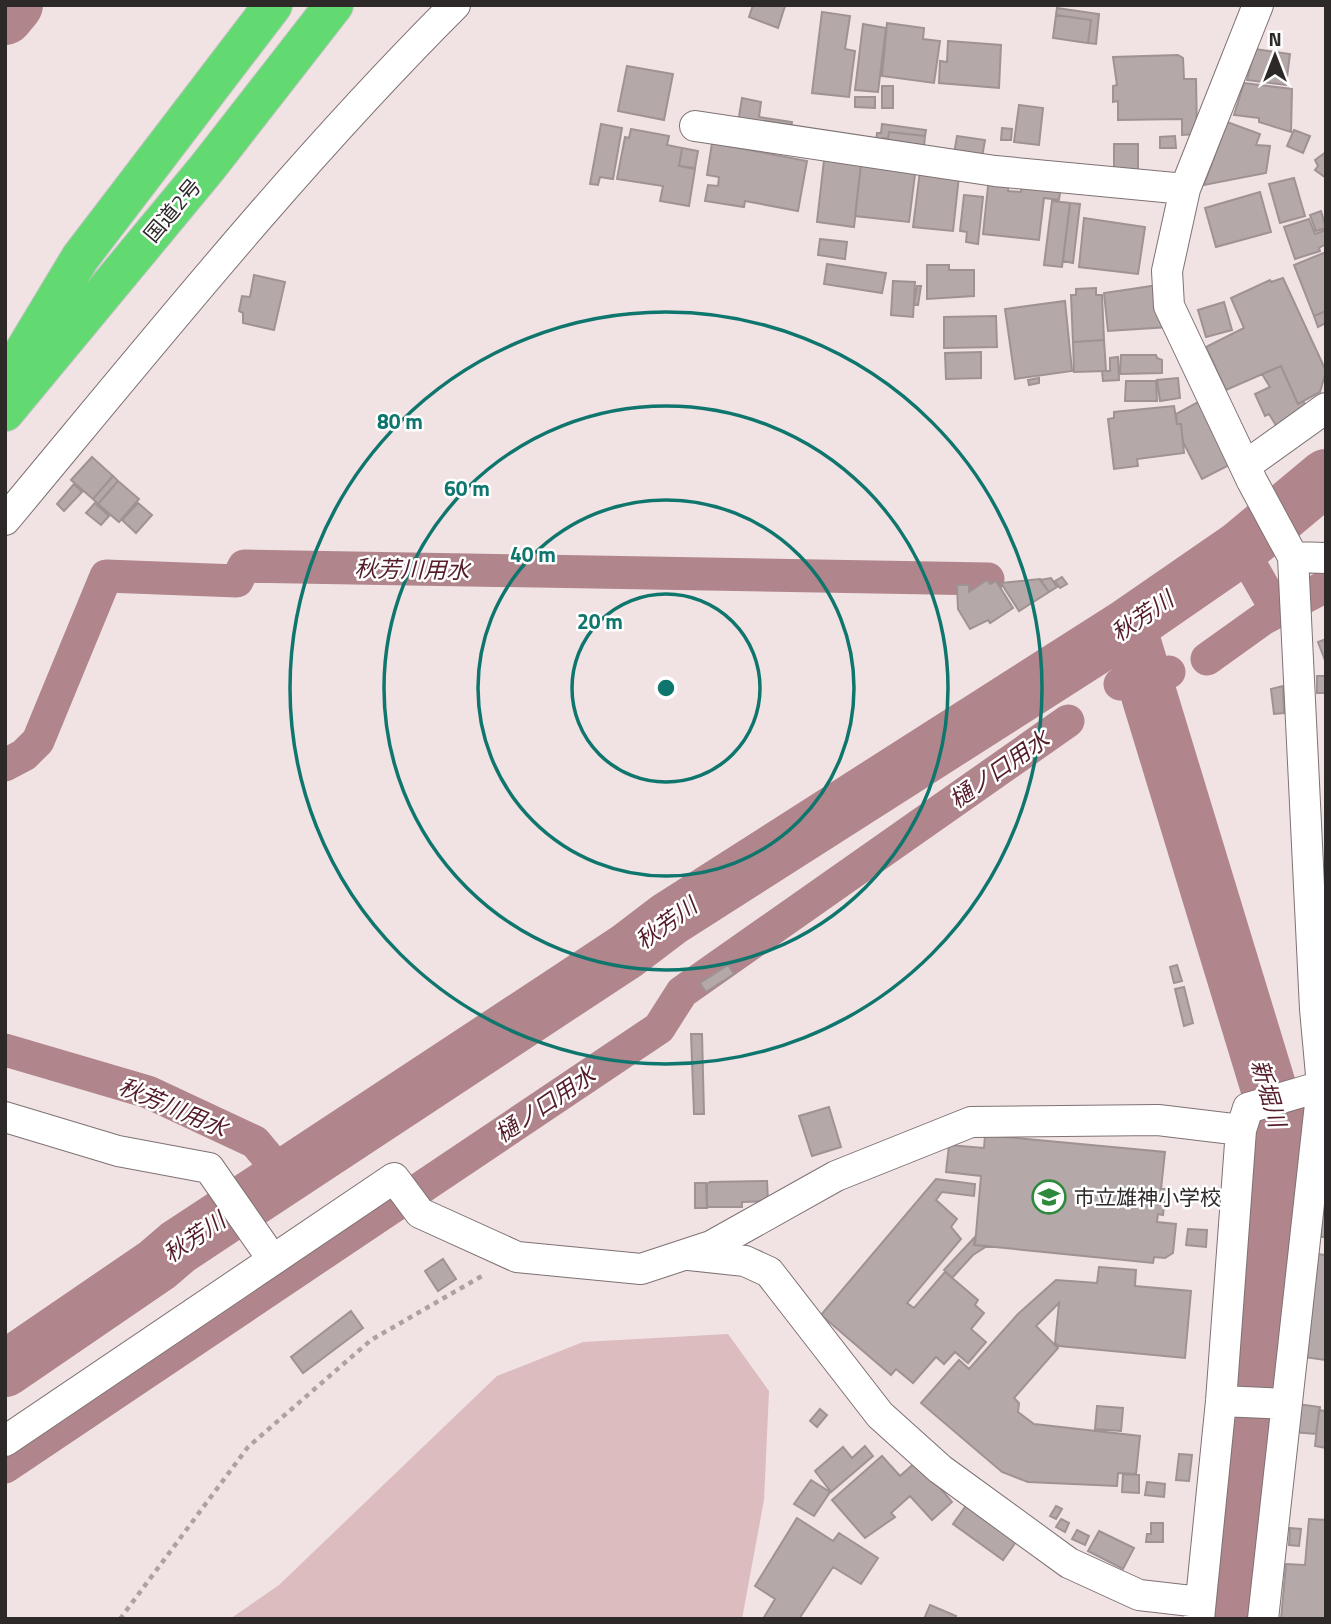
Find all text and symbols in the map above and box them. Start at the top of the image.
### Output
north arrow [1240,21,1310,91]
text: N [1268,24,1282,53]
street label: 国道2号 [136,171,208,249]
text: 80 m [377,405,423,437]
text: 60 m [444,472,490,504]
text: 40 m [510,538,556,570]
water label: 秋芳川用水 [354,550,473,588]
water label: 秋芳川 [1104,581,1183,650]
text: 20 m [577,605,623,637]
centre of rings [654,676,678,700]
water label: 樋ノ口用水 [942,720,1059,816]
water label: 秋芳川 [628,887,707,957]
water label: 新堀川 [1243,1055,1296,1134]
water label: 樋ノ口用水 [488,1056,605,1151]
water label: 秋芳川用水 [113,1068,236,1147]
school or university icon: 市立雄神小学校 [1030,1178,1068,1216]
place label: 市立雄神小学校 [1074,1181,1221,1213]
water label: 秋芳川 [156,1202,235,1271]

